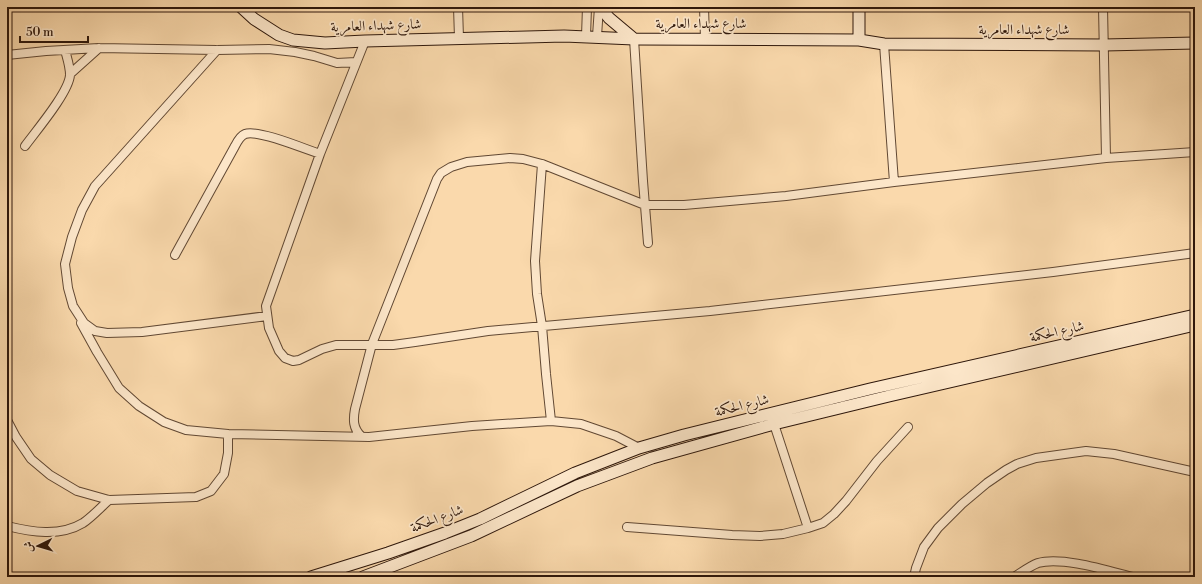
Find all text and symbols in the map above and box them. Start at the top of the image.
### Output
street label: شارع شهداء العامرية [330,15,422,39]
street label: شارع شهداء العامرية [656,15,746,35]
scale bar [20,18,88,44]
street label: شارع شهداء العامرية [979,21,1069,41]
text: 50 m [26,25,54,40]
street label: شارع الحكمة [1028,317,1086,349]
street label: شارع الحكمة [713,391,772,423]
street label: شارع الحكمة [408,501,467,539]
north arrow [18,526,58,566]
text: ش [22,541,36,553]

